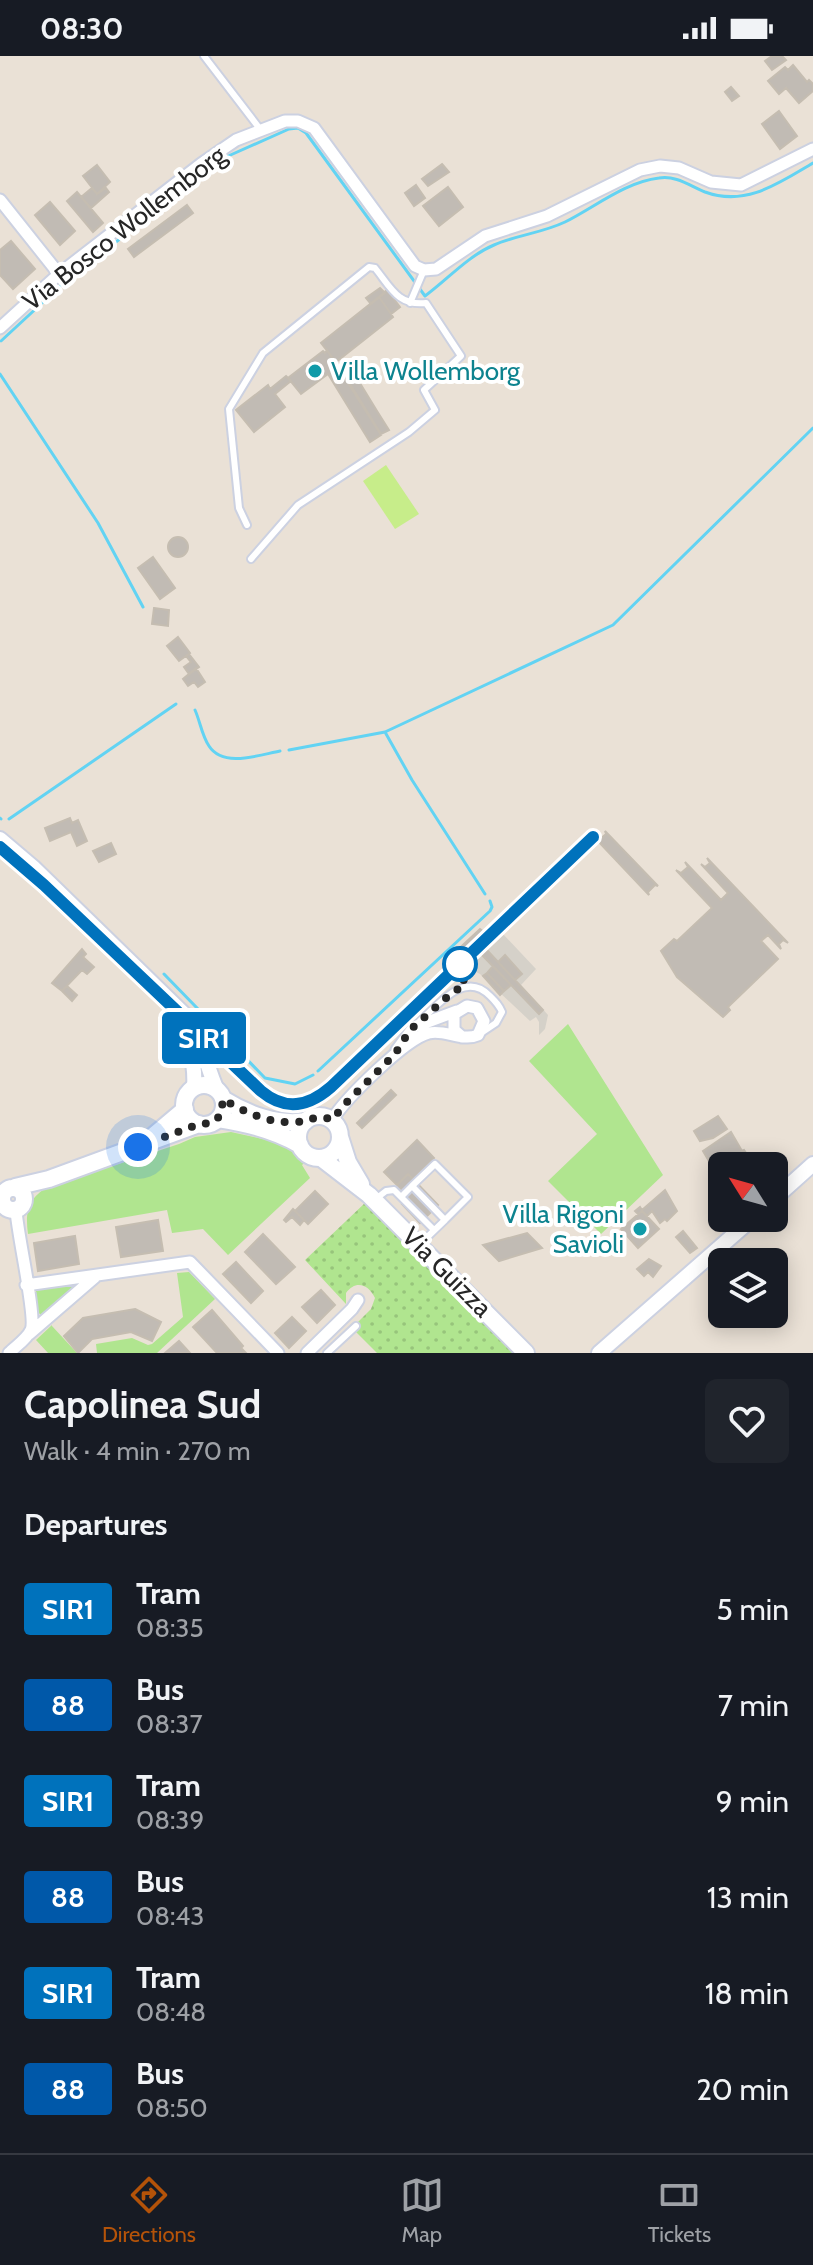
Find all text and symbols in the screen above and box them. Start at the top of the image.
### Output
text: 08:30 [40,10,123,47]
street label: Via Bosco Wollemborg [16,138,233,317]
place label: Villa Wollemborg [331,355,521,387]
marker: Villa Wollemborg [306,362,324,380]
unlabelled marker [443,947,477,981]
line badge: SIR1 [148,1012,260,1064]
text: SIR1 [178,1021,230,1055]
your location [118,1127,158,1167]
north arrow [708,1152,788,1232]
map controls [708,1152,788,1328]
place label: Villa Rigoni Savioli [503,1198,624,1260]
street label: Via Guizza [395,1220,499,1324]
marker: Villa Rigoni Savioli [631,1220,649,1238]
button: layers [708,1248,788,1328]
button: heart [705,1379,789,1463]
text: Capolinea Sud [24,1381,261,1428]
text: Walk · 4 min · 270 m [24,1435,251,1467]
text: Departures [24,1506,168,1543]
text: Tram [136,1575,201,1612]
text: 5 min [717,1591,789,1628]
text: SIR1 [42,1592,94,1626]
text: 08:35 [136,1612,203,1644]
text: Bus [136,1671,184,1708]
text: 7 min [718,1687,789,1724]
text: 88 [51,1688,85,1722]
text: 08:37 [136,1708,202,1740]
text: Tram [136,1767,201,1804]
text: 9 min [716,1783,789,1820]
text: SIR1 [42,1784,94,1818]
text: 08:39 [136,1804,204,1836]
text: Bus [136,1863,184,1900]
text: 13 min [707,1879,789,1916]
text: 88 [51,1880,85,1914]
text: 08:43 [136,1900,204,1932]
text: Tram [136,1959,201,1996]
text: 18 min [705,1975,789,2012]
text: SIR1 [42,1976,94,2010]
text: 08:48 [136,1996,206,2028]
text: Bus [136,2055,184,2092]
text: 20 min [696,2071,789,2108]
text: 88 [51,2072,85,2106]
text: 08:50 [136,2092,208,2124]
tab: Directions [102,2173,196,2248]
tab: Map [400,2173,444,2248]
tab: Tickets [648,2173,711,2248]

